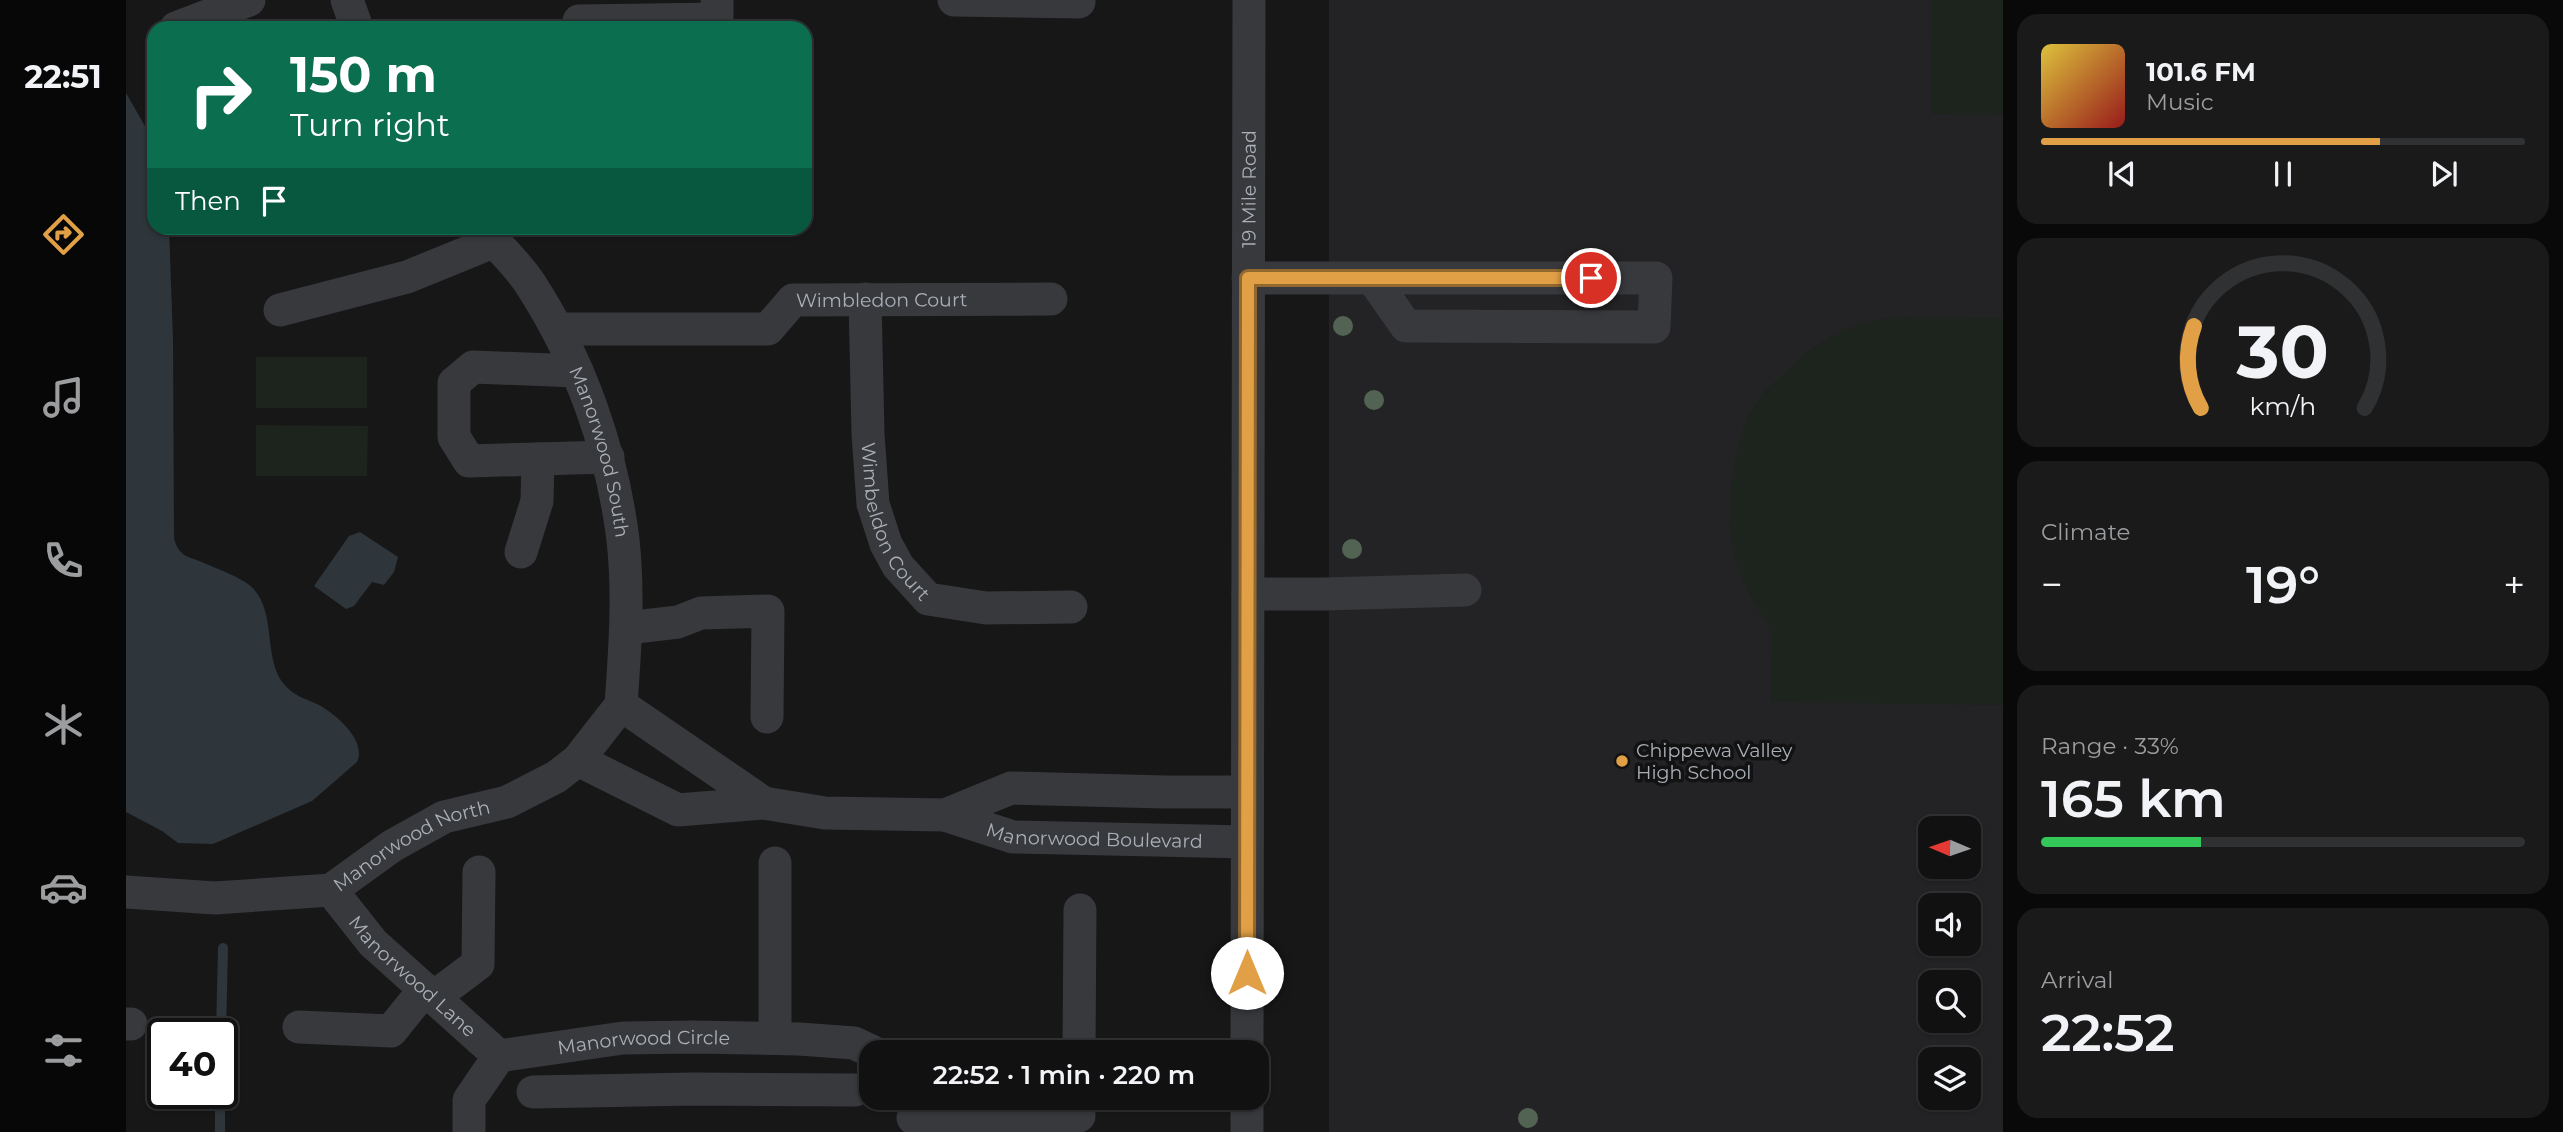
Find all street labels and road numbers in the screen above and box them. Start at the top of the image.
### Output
street label: 19 Mile Road [1237,130,1260,248]
street label: Wimbledon Court [796,288,968,311]
street label: Manorwood South [565,363,634,539]
street label: Wimbeldon Court [857,441,935,605]
street label: Manorwood North [329,795,492,896]
street label: Manorwood Boulevard [983,818,1203,853]
street label: Manorwood Lane [344,911,481,1042]
street label: Manorwood Circle [556,1025,730,1059]

